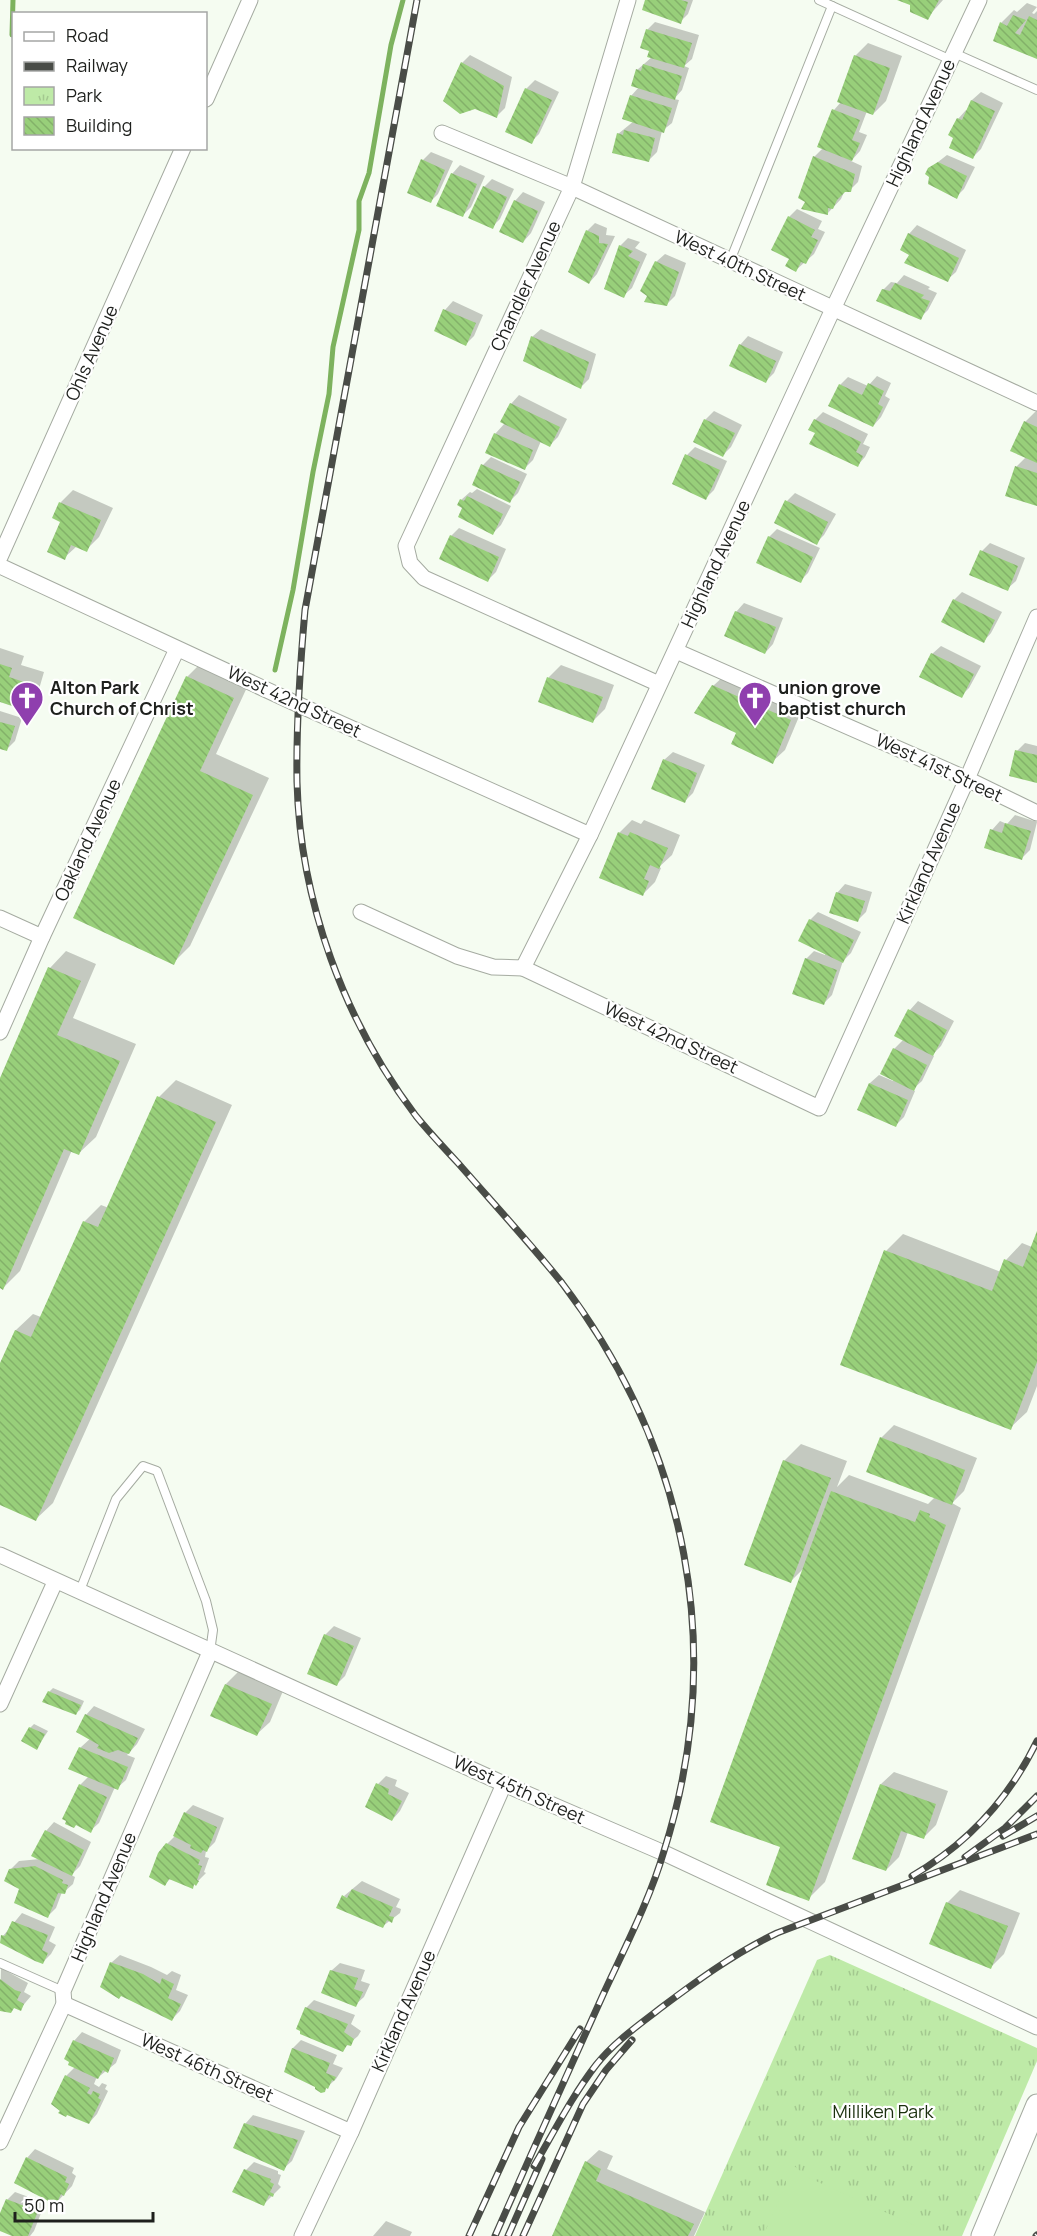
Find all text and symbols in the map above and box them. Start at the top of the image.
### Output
legend [12,12,207,150]
text: Road [66,23,109,47]
text: Railway [66,53,128,77]
street label: Highland Avenue [880,55,960,190]
text: Park [66,83,103,107]
text: Building [66,113,132,137]
street label: Chandler Avenue [484,216,566,355]
street label: West 40th Street [671,224,810,306]
street label: Ohls Avenue [59,301,123,404]
street label: Highland Avenue [675,496,755,631]
street label: West 42nd Street [224,660,365,743]
place label: Alton Park Church of Christ [50,675,194,720]
place label: union grove baptist church [778,675,906,720]
church icon: Alton Park Church of Christ [9,680,45,727]
church icon: union grove baptist church [737,680,773,727]
street label: West 41st Street [872,727,1007,807]
street label: Oakland Avenue [48,774,126,905]
street label: Kirkland Avenue [890,798,966,927]
street label: West 42nd Street [601,996,742,1079]
street label: West 45th Street [450,1749,589,1829]
street label: Highland Avenue [65,1828,141,1965]
street label: Kirkland Avenue [365,1946,441,2075]
street label: West 46th Street [137,2027,277,2107]
park label: Milliken Park [832,2099,935,2123]
scale bar [15,2185,153,2223]
text: 50 m [24,2193,64,2217]

